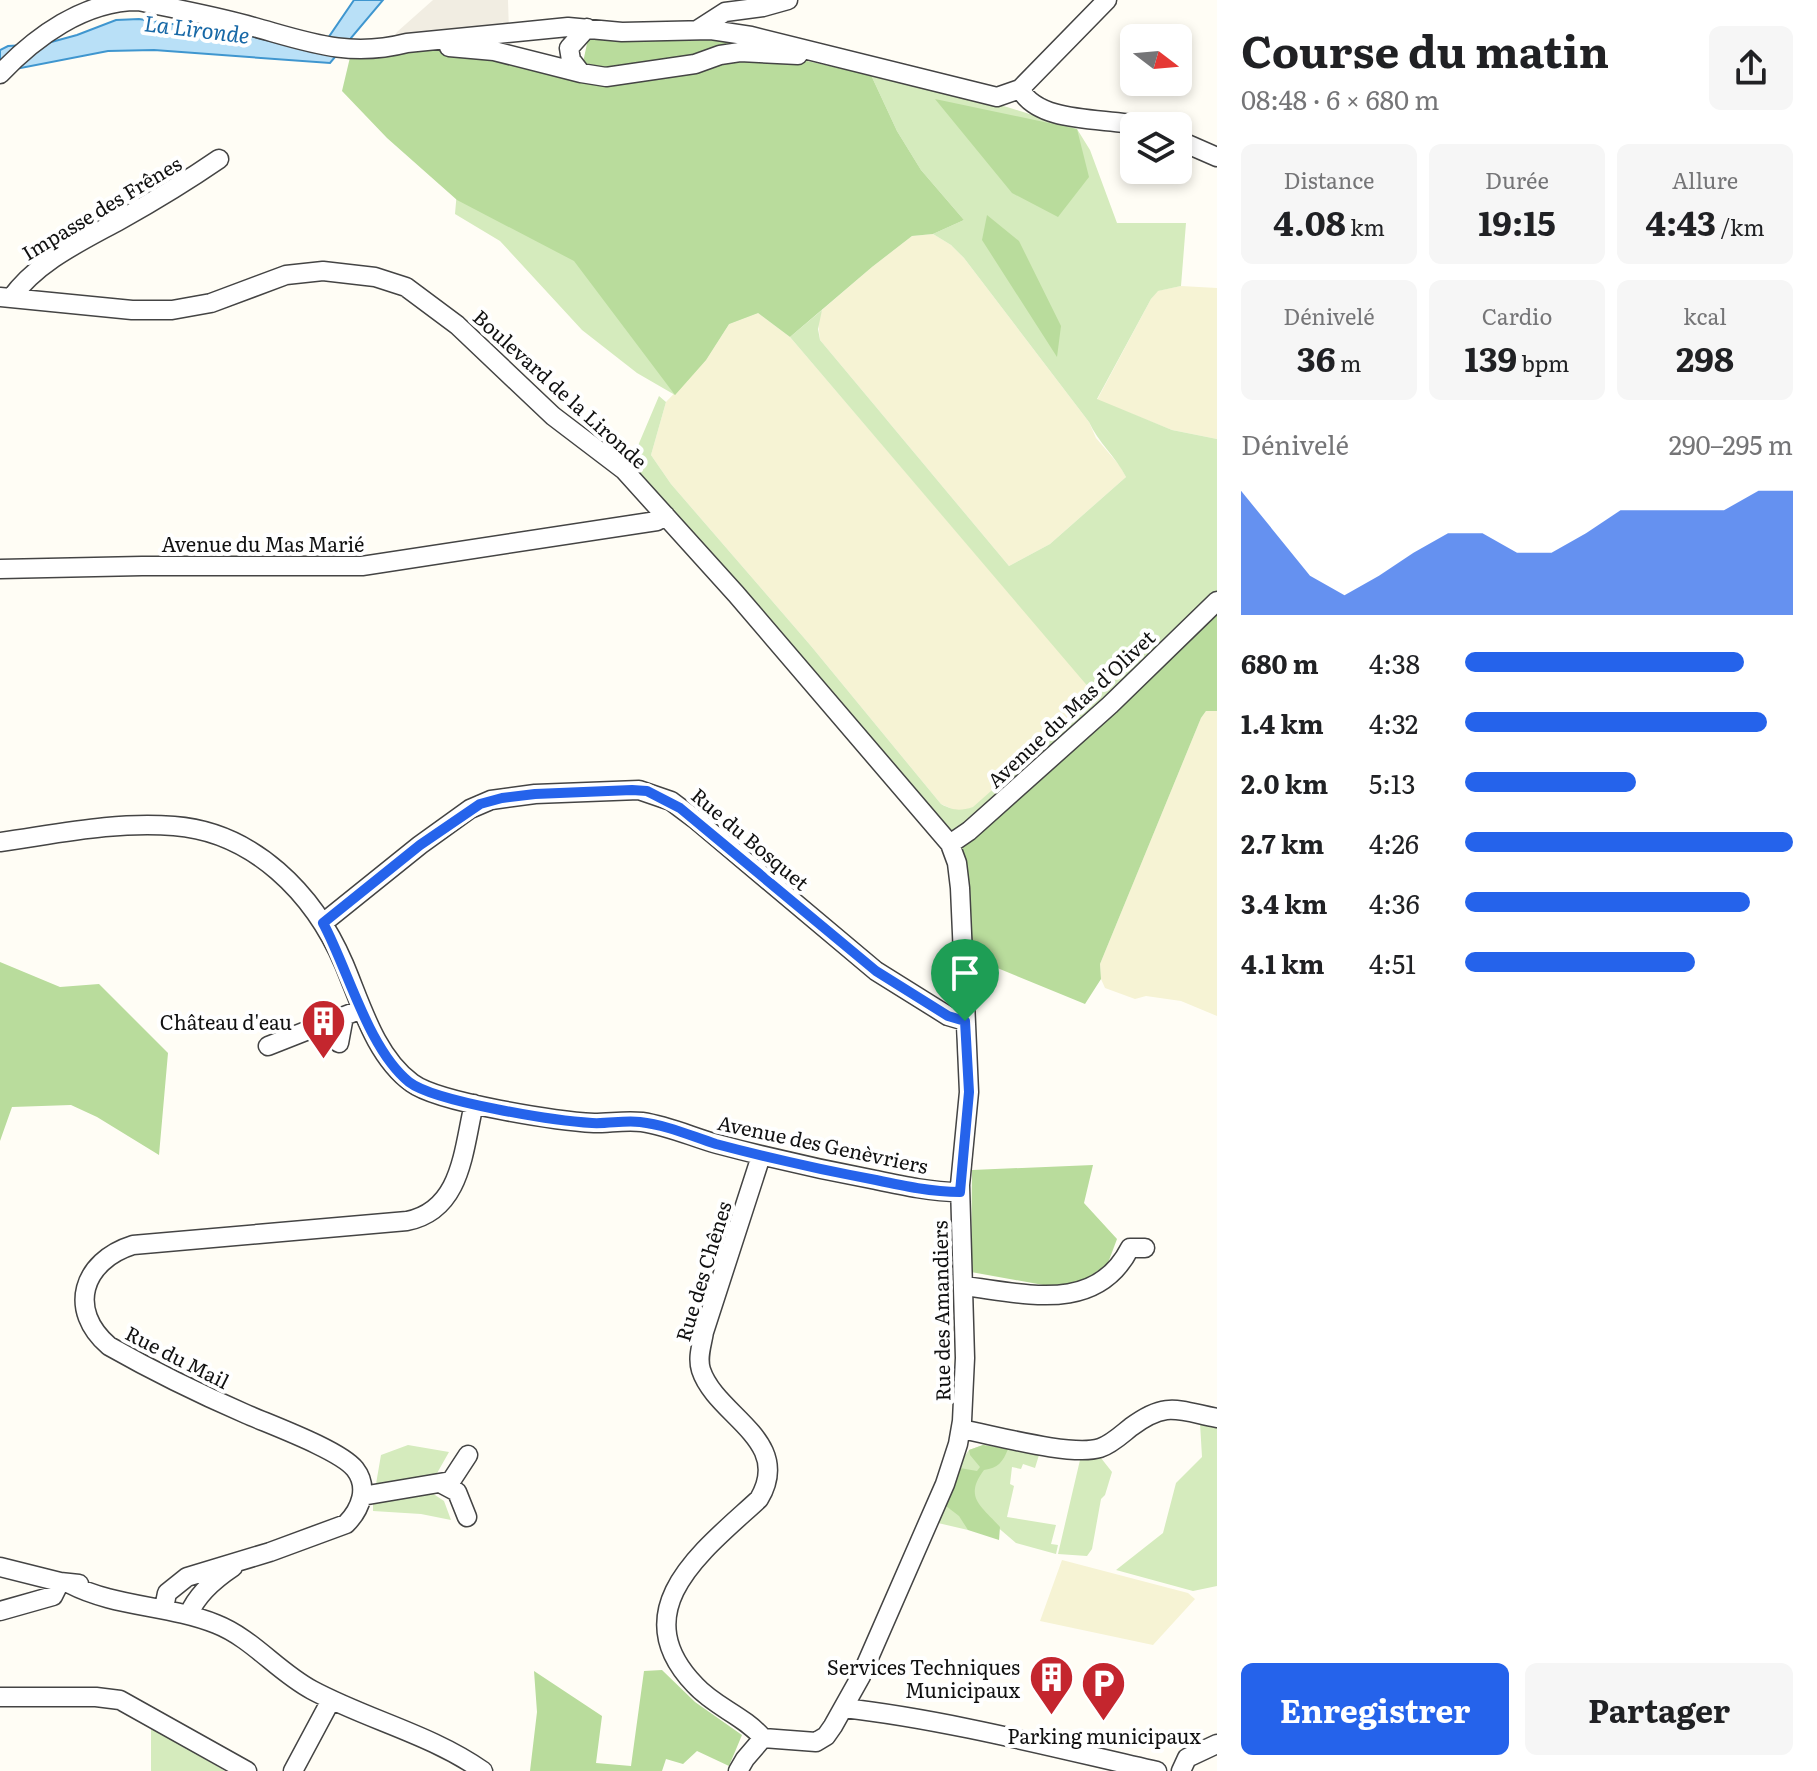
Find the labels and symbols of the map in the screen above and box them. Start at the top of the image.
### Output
water label: La Lironde [142,5,252,51]
north arrow [1120,24,1192,96]
street label: Impasse des Frênes [15,147,187,267]
street label: Boulevard de la Lironde [467,301,655,475]
street label: Avenue du Mas Marié [162,528,364,558]
street label: Avenue du Mas d'Olivet [979,622,1161,794]
street label: Rue du Bosquet [686,780,816,896]
pin [931,939,999,1021]
building icon: Château d'eau [299,997,347,1060]
place label: Château d'eau [160,1006,292,1036]
street label: Avenue des Genèvriers [715,1106,931,1180]
street label: Rue des Chênes [666,1197,738,1345]
street label: Rue des Amandiers [923,1220,957,1402]
street label: Rue du Mail [121,1317,235,1395]
place label: Services Techniques Municipaux [827,1651,1021,1704]
building icon: Services Techniques Municipaux [1027,1654,1075,1717]
parking icon: Parking municipaux [1080,1659,1128,1722]
place label: Parking municipaux [1007,1720,1201,1750]

